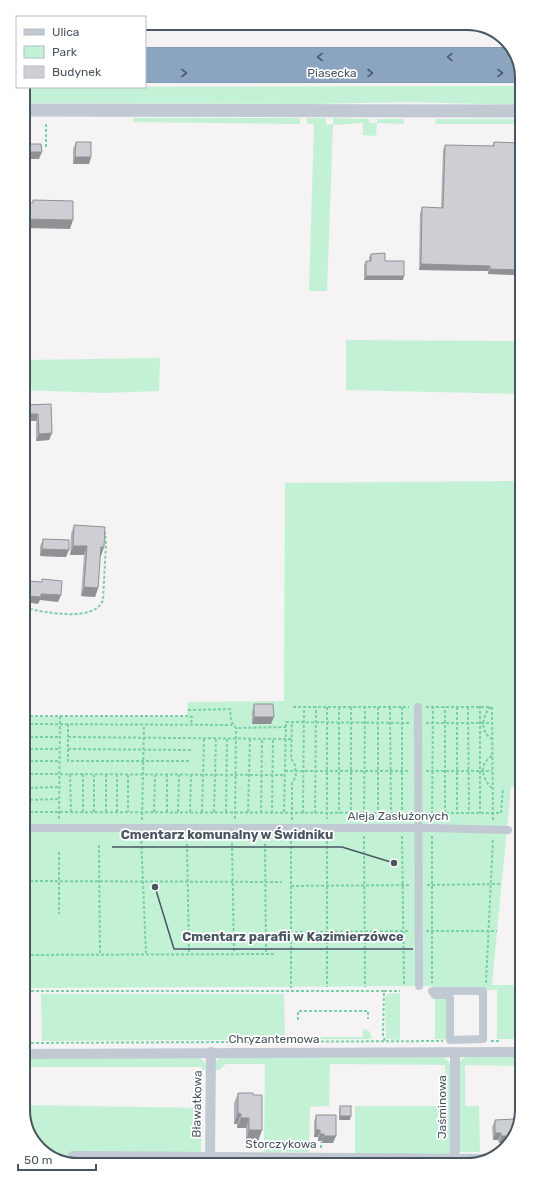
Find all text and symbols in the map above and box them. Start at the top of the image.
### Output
legend [16,16,146,88]
text: Ulica [52,25,79,39]
text: Park [52,45,78,59]
one-way arrow [317,53,323,61]
one-way arrow [447,53,453,61]
text: Budynek [52,65,102,79]
street label: Piasecka [307,66,357,80]
one-way arrow [181,69,187,77]
one-way arrow [367,69,373,77]
one-way arrow [497,69,503,77]
street label: Aleja Zasłużonych [347,809,449,823]
callout: Cmentarz komunalny w Świdniku [112,822,342,847]
text: Cmentarz komunalny w Świdniku [121,826,333,842]
callout: Cmentarz parafii w Kazimierzówce [174,924,413,949]
text: Cmentarz parafii w Kazimierzówce [182,929,404,944]
street label: Chryzantemowa [228,1032,320,1046]
street label: Bławatkowa [189,1070,205,1138]
street label: Jaśminowa [435,1075,449,1139]
street label: Storczykowa [245,1137,317,1151]
scale bar [18,1146,96,1172]
text: 50 m [24,1153,52,1167]

